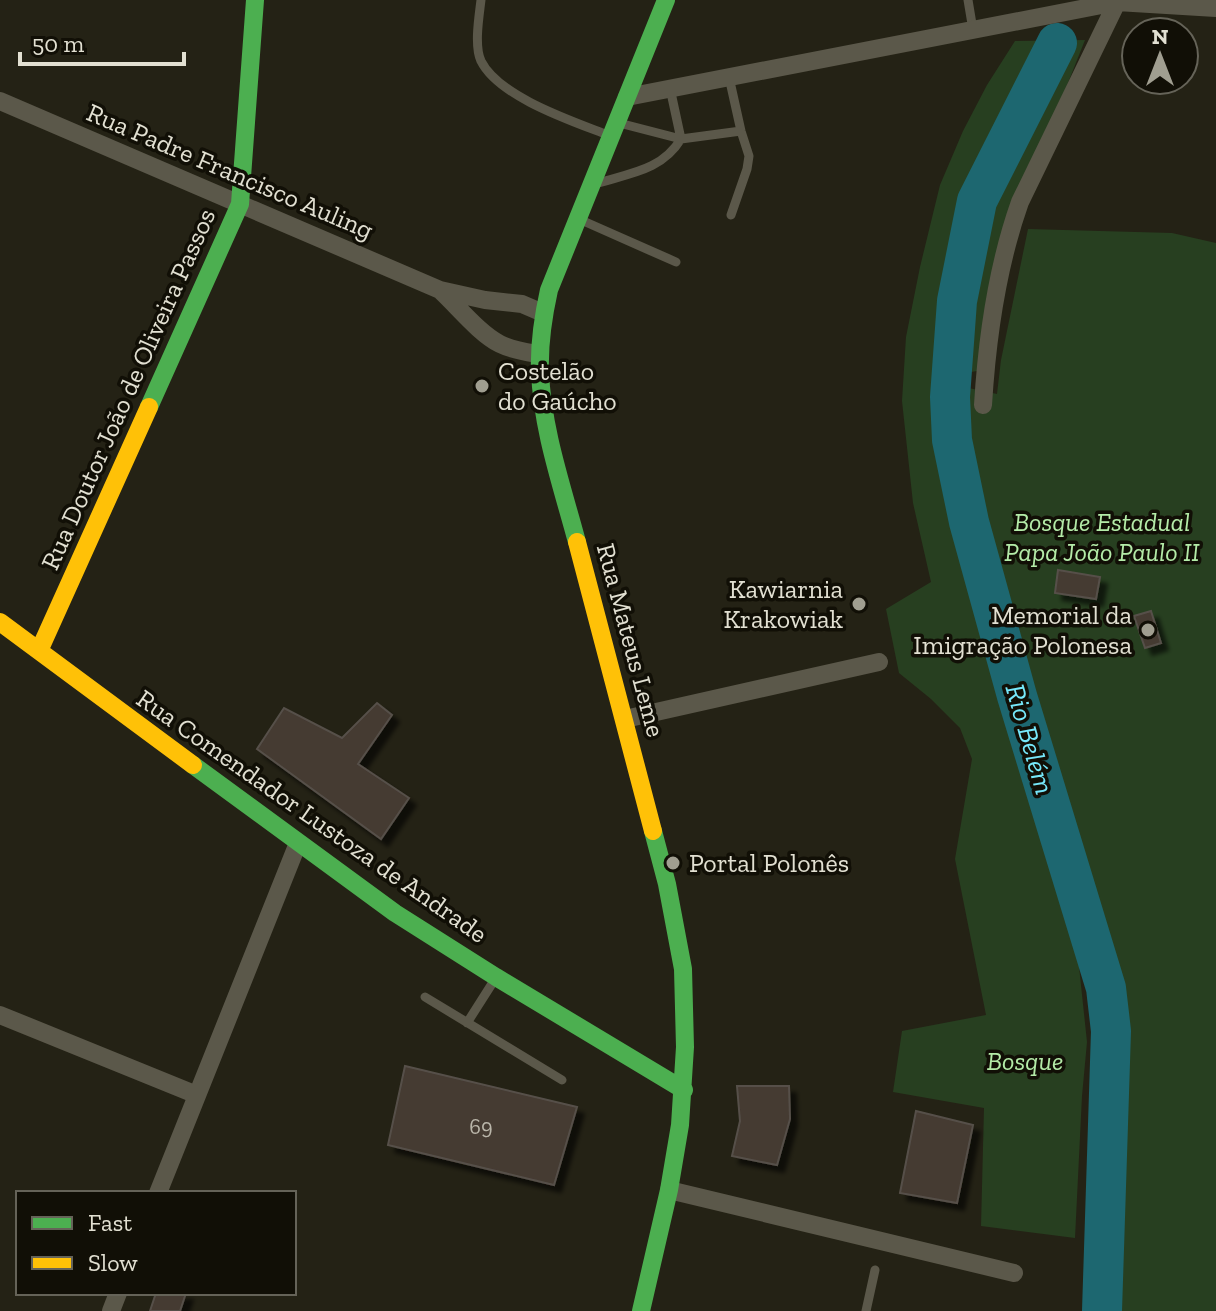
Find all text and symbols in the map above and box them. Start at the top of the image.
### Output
scale bar [20,16,184,66]
north arrow [1120,16,1200,96]
text: N [1152,23,1169,50]
text: 50 m [32,29,85,58]
street label: Rua Padre Francisco Auling [82,96,378,246]
street label: Rua Doutor João de Oliveira Passos [34,203,222,575]
place label: Costelão do Gaúcho [498,355,617,417]
marker: Costelão do Gaúcho [473,377,491,395]
park label: Bosque Estadual Papa João Paulo II [1004,506,1201,568]
street label: Rua Mateus Leme [590,540,672,740]
place label: Kawiarnia Krakowiak [723,573,843,635]
marker: Kawiarnia Krakowiak [850,595,868,613]
place label: Memorial da Imigração Polonesa [913,599,1132,661]
marker: Memorial da Imigração Polonesa [1139,621,1157,639]
water label: Rio Belém [999,680,1061,798]
street label: Rua Comendador Lustoza de Andrade [131,682,493,950]
place label: Portal Polonês [689,847,849,879]
marker: Portal Polonês [664,854,682,872]
park label: Bosque [987,1045,1063,1077]
house number: 69 [469,1113,493,1140]
legend [16,1191,296,1295]
text: Fast [88,1208,132,1237]
text: Slow [88,1248,138,1277]

